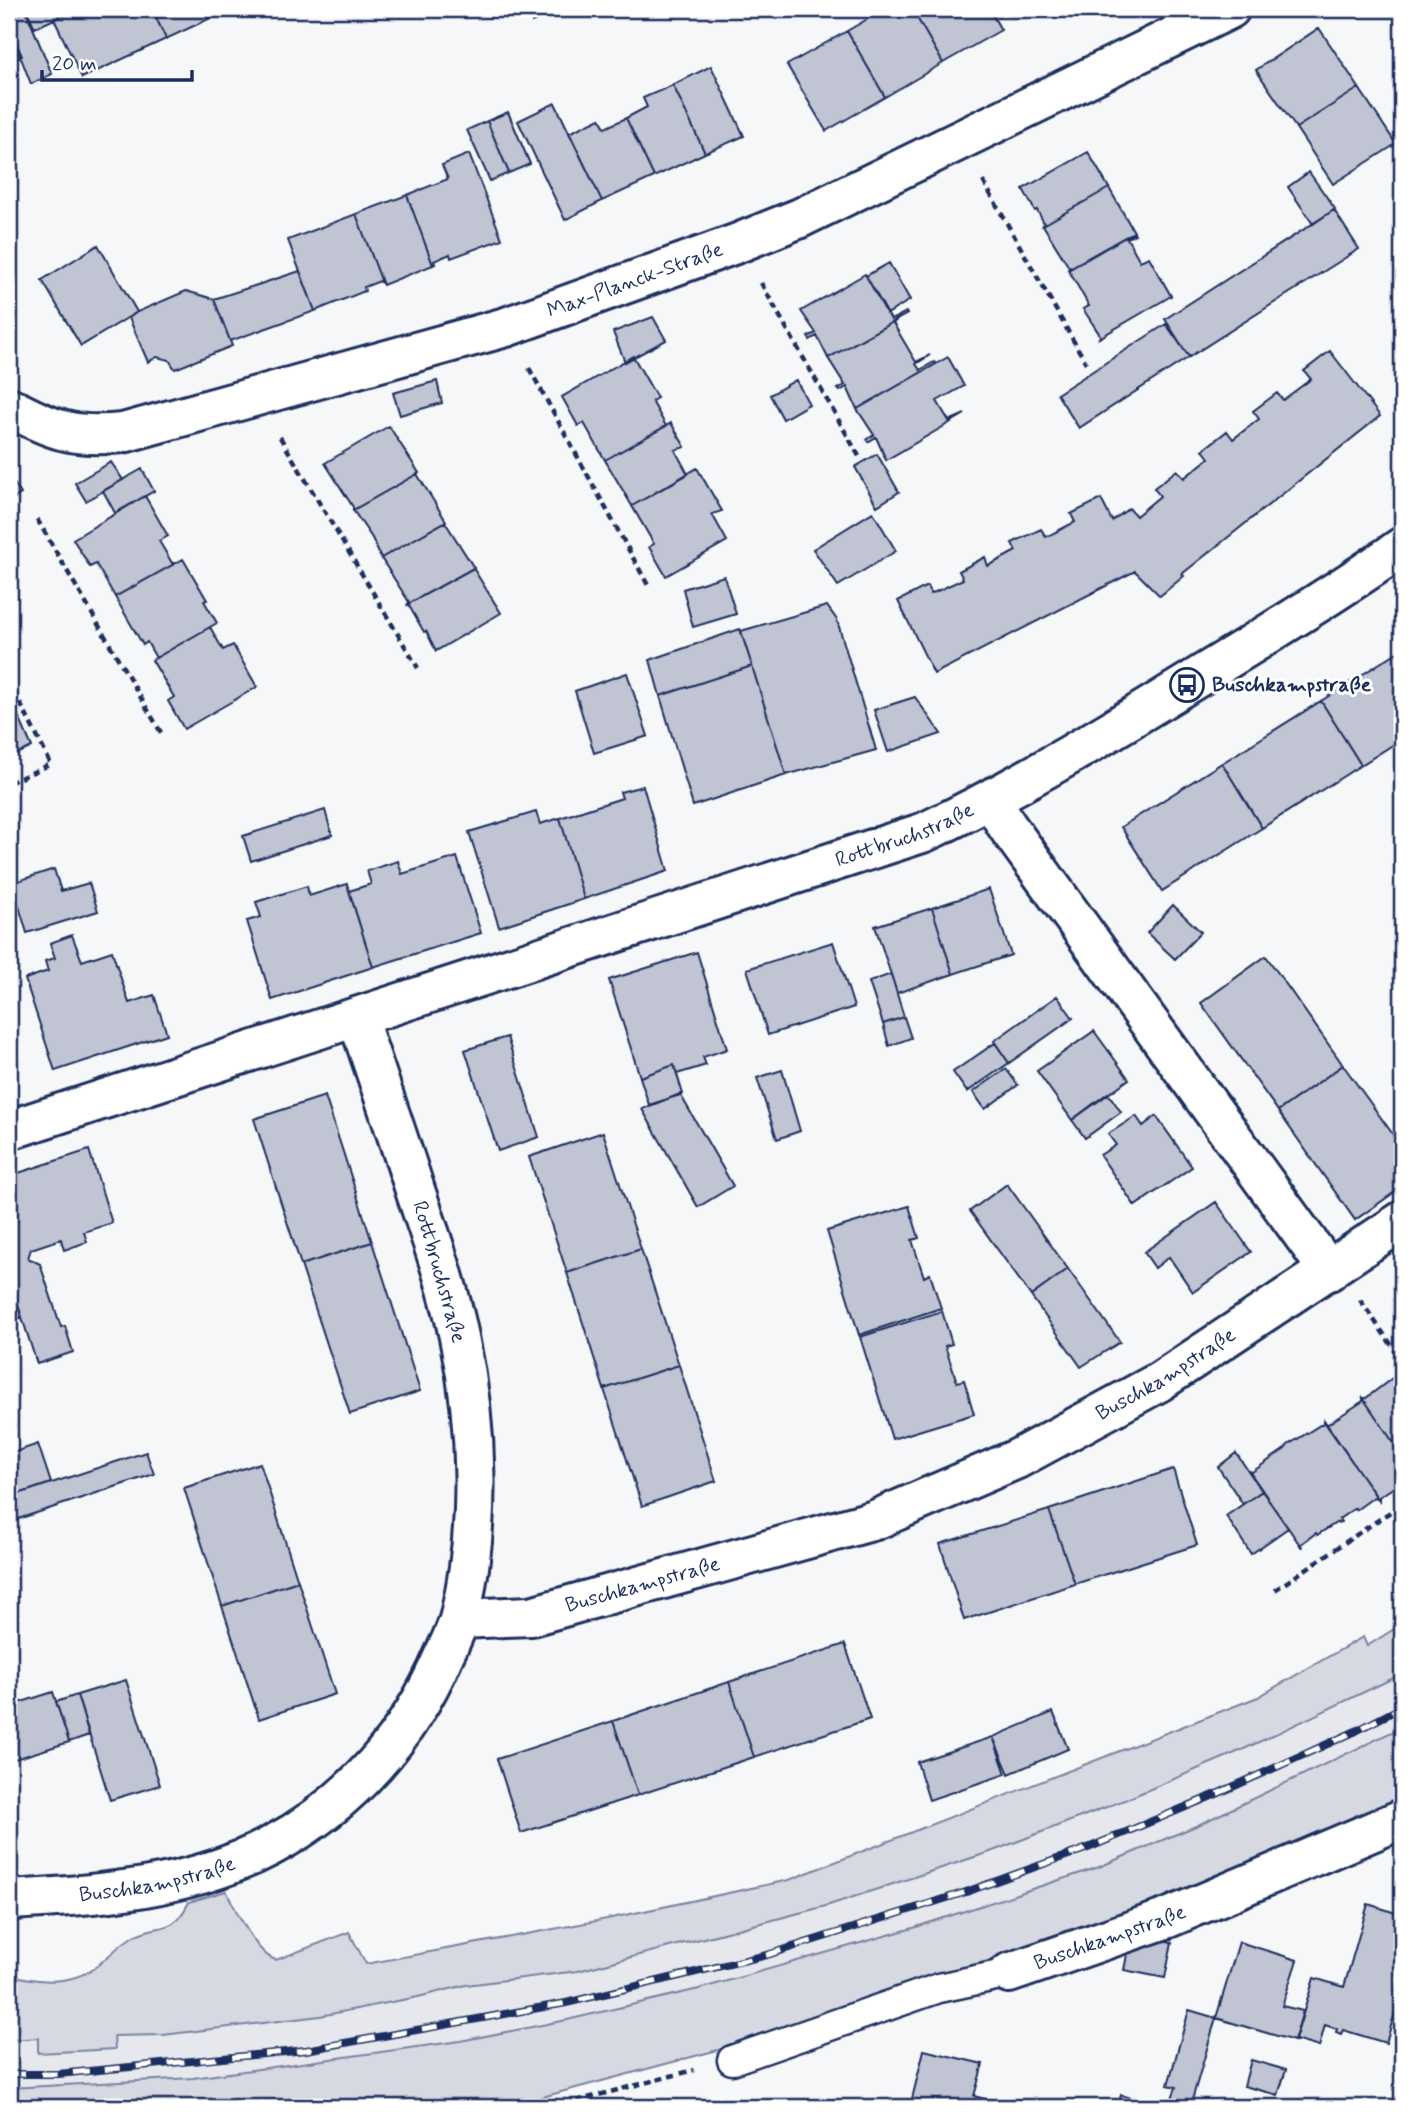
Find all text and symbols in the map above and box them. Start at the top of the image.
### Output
scale bar [42,38,192,82]
text: 20 m [52,50,97,78]
street label: Max-Planck-Straße [543,236,727,325]
bus stop icon: Buschkampstraße [1168,666,1206,704]
place label: Buschkampstraße [1212,671,1372,699]
street label: Rottbruchstraße [832,796,979,874]
street label: Rottbruchstraße [405,1198,473,1346]
street label: Buschkampstraße [1091,1321,1241,1428]
street label: Buschkampstraße [562,1550,723,1620]
street label: Buschkampstraße [78,1850,239,1909]
street label: Buschkampstraße [1030,1898,1190,1977]

